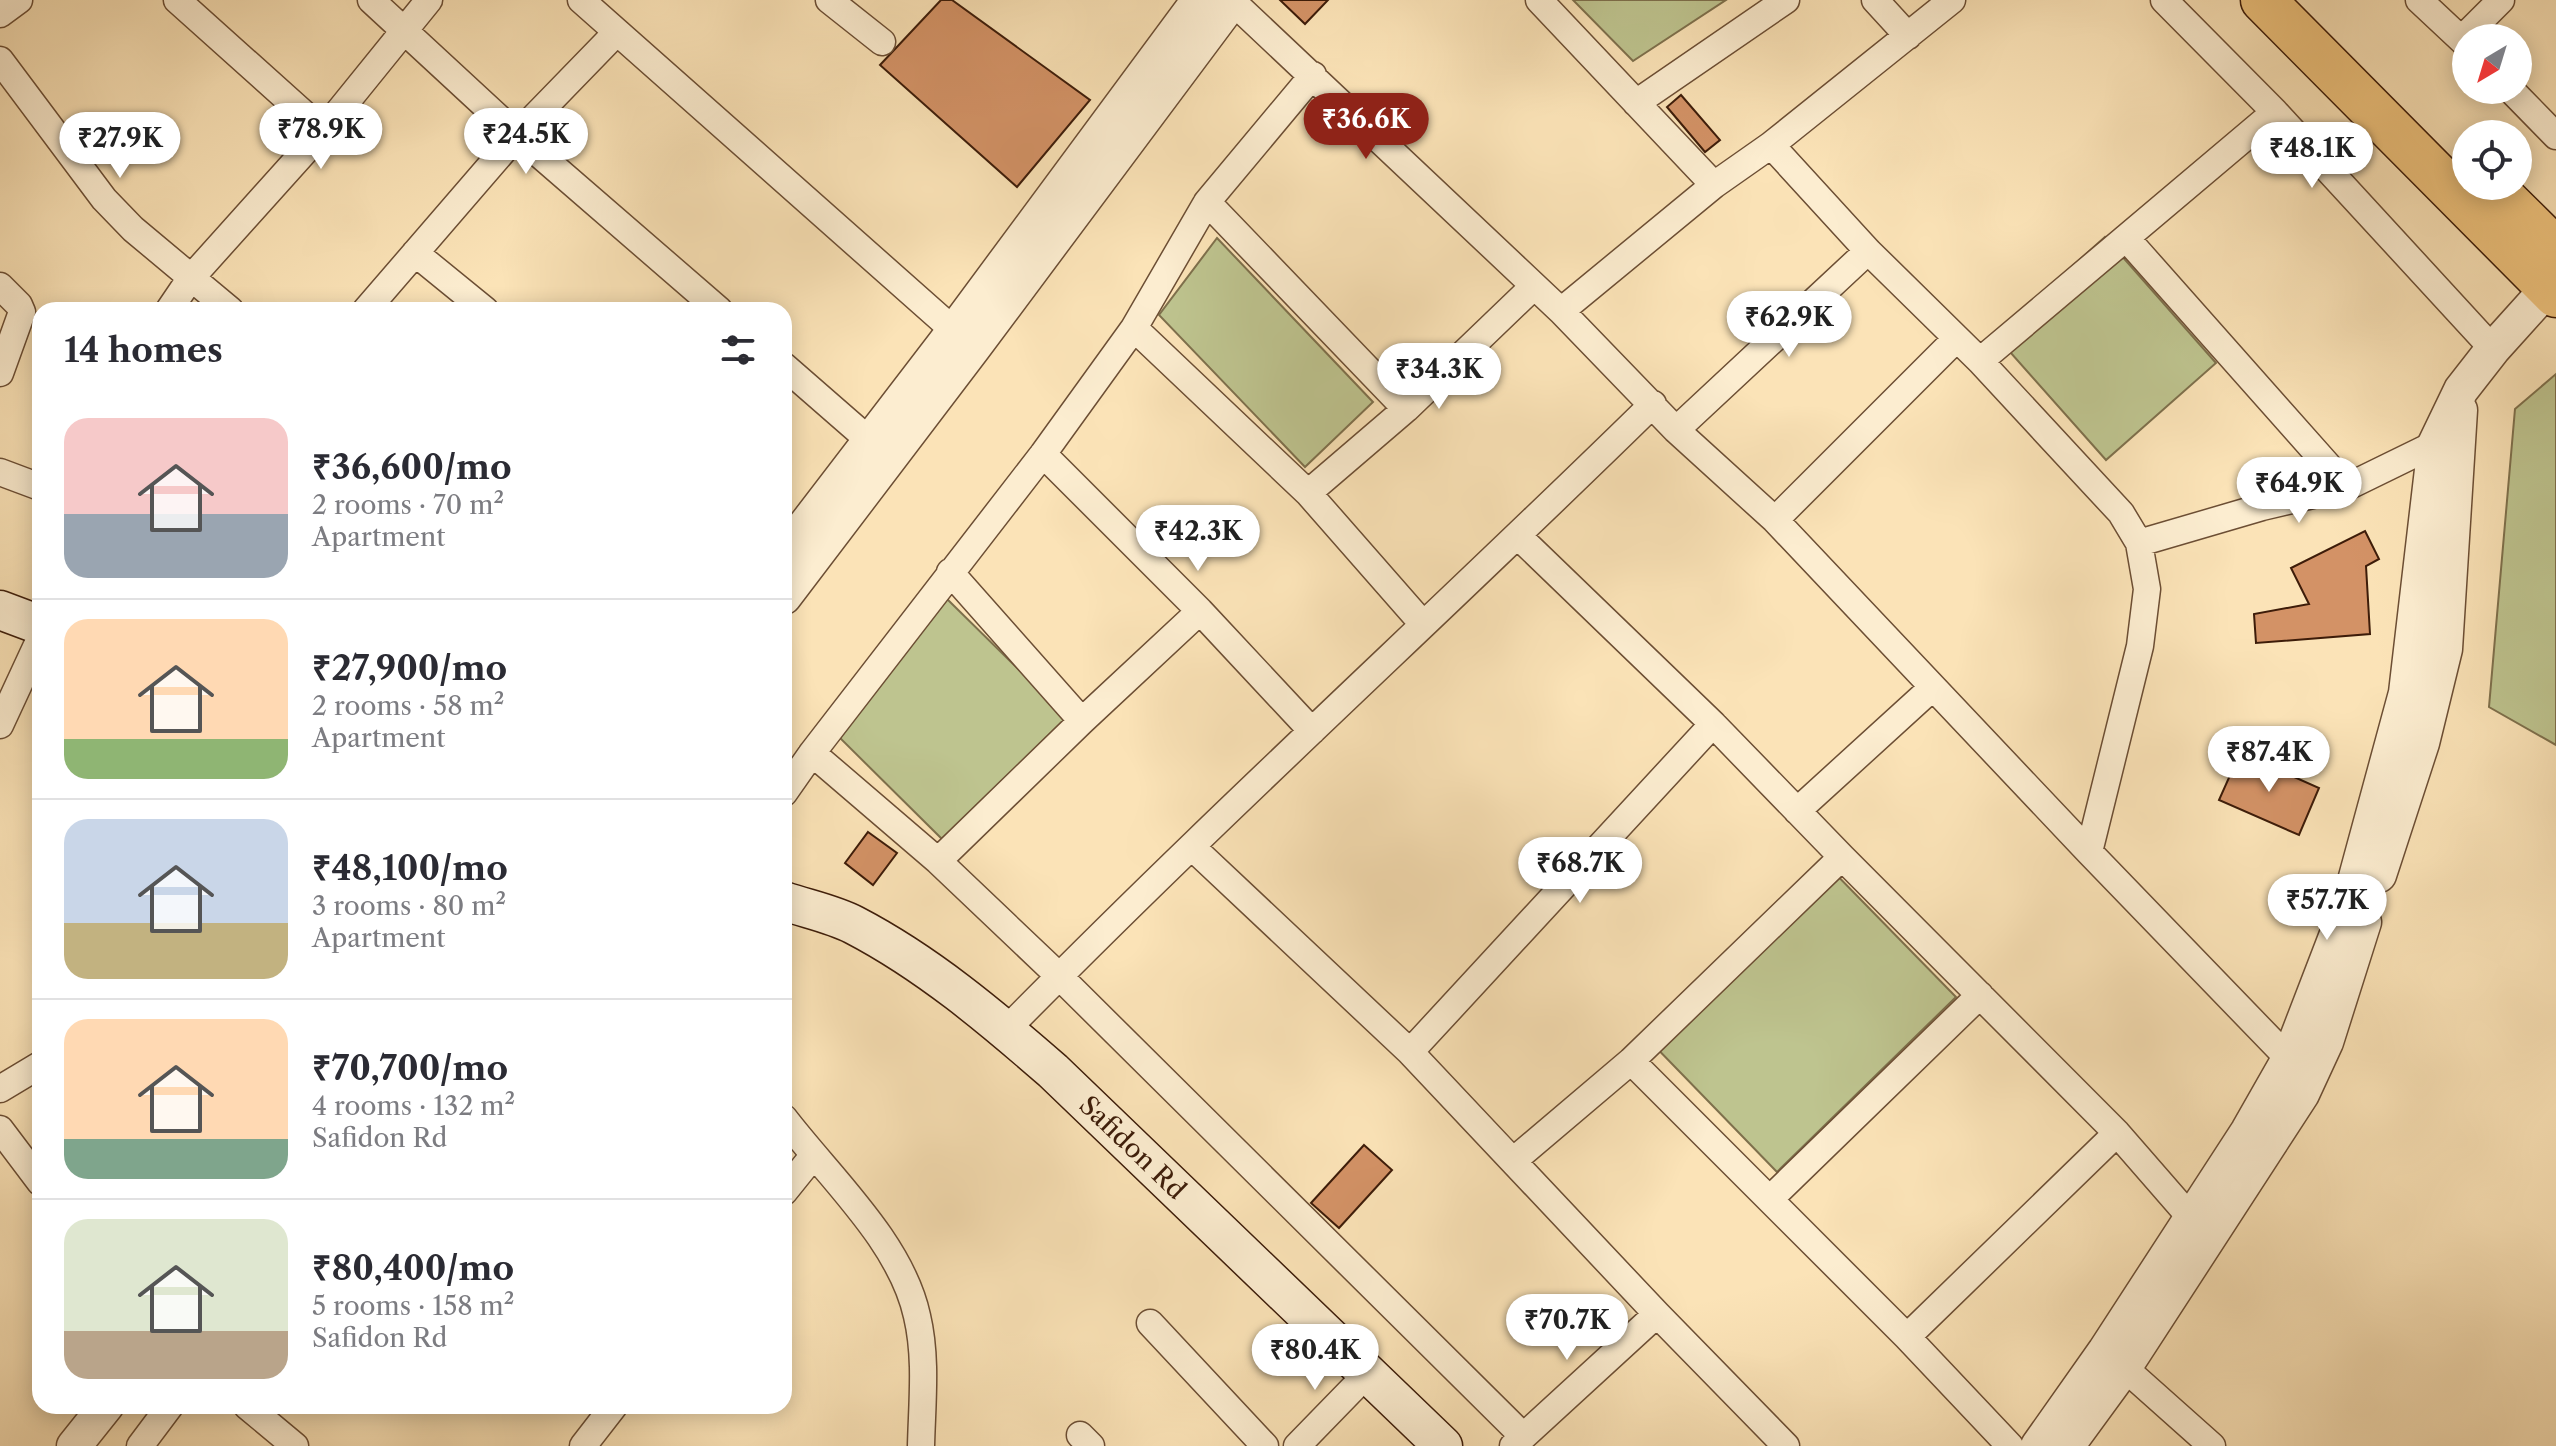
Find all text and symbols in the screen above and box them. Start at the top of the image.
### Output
north arrow [2452,24,2532,104]
map controls [2452,24,2532,200]
pin: ₹36.6K [1301,93,1431,161]
pin: ₹78.9K [256,103,386,171]
text: ₹36.6K [1322,103,1410,135]
pin: ₹24.5K [461,108,591,176]
pin: ₹27.9K [55,112,185,180]
text: ₹78.9K [277,113,365,145]
text: ₹24.5K [482,118,570,150]
button: locate [2452,120,2532,200]
text: ₹27.9K [77,122,163,154]
pin: ₹48.1K [2247,122,2377,190]
text: ₹48.1K [2269,132,2355,164]
pin: ₹62.9K [1724,291,1854,359]
text: ₹62.9K [1745,301,1833,333]
icon: filters [716,328,760,372]
text: 14 homes [64,329,223,371]
pin: ₹34.3K [1374,343,1504,411]
text: ₹34.3K [1395,353,1483,385]
text: ₹36,600/mo [312,446,512,488]
icon: home [128,450,224,546]
pin: ₹64.9K [2234,457,2364,525]
text: ₹64.9K [2255,467,2343,499]
text: 2 rooms · 70 m² [312,489,504,521]
pin: ₹42.3K [1133,505,1263,573]
text: ₹42.3K [1154,515,1242,547]
text: Apartment [312,521,445,553]
text: ₹27,900/mo [312,647,507,689]
icon: home [128,651,224,747]
text: 2 rooms · 58 m² [312,690,504,722]
text: Apartment [312,722,445,754]
pin: ₹87.4K [2204,726,2334,794]
text: ₹87.4K [2226,736,2312,768]
pin: ₹68.7K [1515,837,1645,905]
text: ₹48,100/mo [312,847,508,889]
text: ₹68.7K [1536,847,1624,879]
icon: home [128,851,224,947]
pin: ₹57.7K [2262,874,2392,942]
text: ₹57.7K [2286,884,2368,916]
text: 3 rooms · 80 m² [312,890,506,922]
text: Apartment [312,922,445,954]
text: ₹70,700/mo [312,1047,508,1089]
icon: home [128,1051,224,1147]
street label: Safidon Rd [1073,1089,1193,1206]
text: 4 rooms · 132 m² [312,1090,515,1122]
text: Safidon Rd [312,1122,447,1154]
text: ₹80,400/mo [312,1247,514,1289]
icon: home [128,1251,224,1347]
text: 5 rooms · 158 m² [312,1290,514,1322]
pin: ₹70.7K [1502,1294,1632,1362]
text: ₹70.7K [1524,1304,1610,1336]
text: Safidon Rd [312,1322,447,1354]
pin: ₹80.4K [1250,1324,1380,1392]
text: ₹80.4K [1270,1334,1360,1366]

